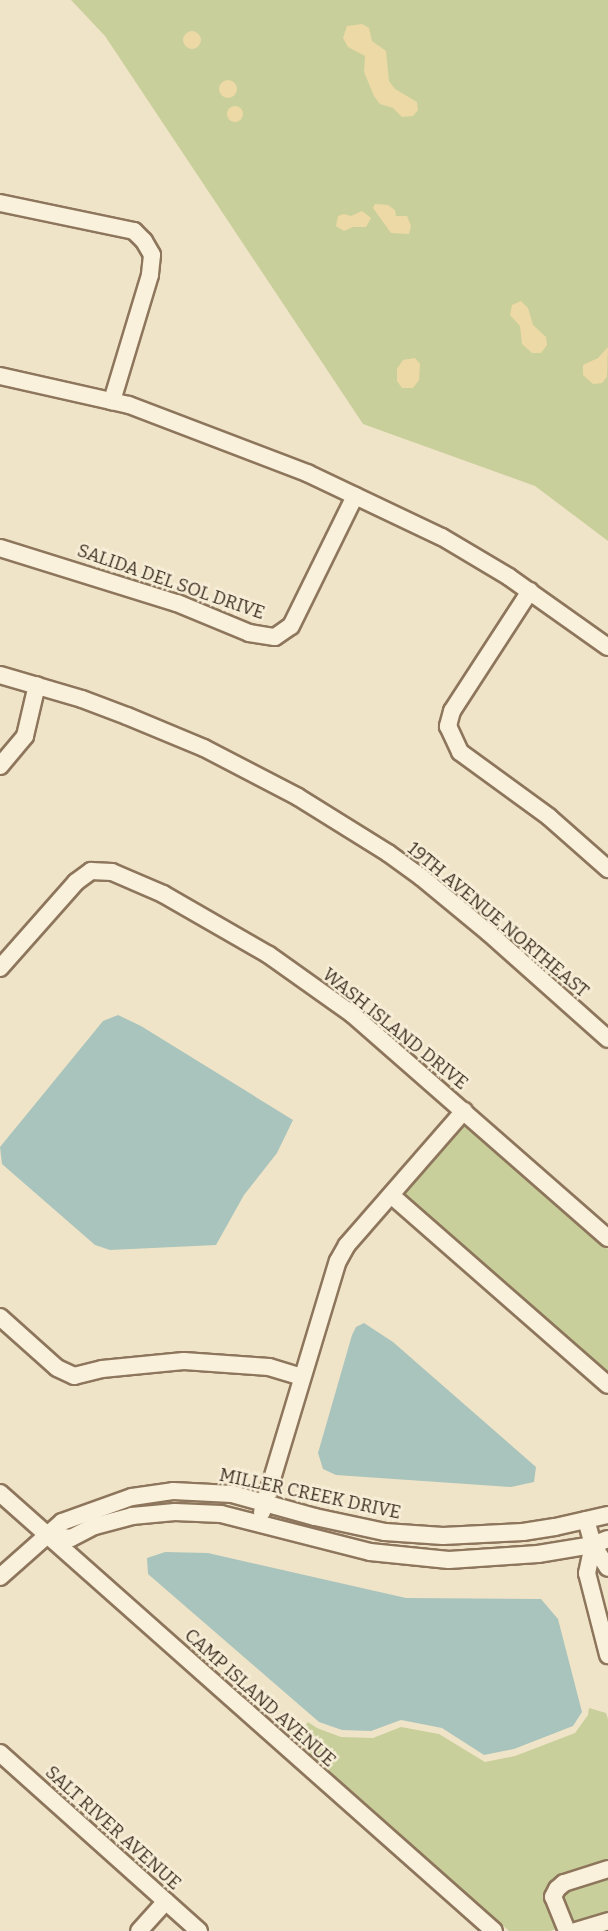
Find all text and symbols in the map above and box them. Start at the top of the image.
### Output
street label: SALIDA DEL SOL DRIVE [74,540,268,624]
street label: 19TH AVENUE NORTHEAST [403,838,593,1002]
street label: WASH ISLAND DRIVE [318,964,472,1094]
street label: MILLER CREEK DRIVE [217,1464,403,1524]
street label: CAMP ISLAND AVENUE [180,1624,340,1772]
street label: SALT RIVER AVENUE [41,1762,185,1894]

